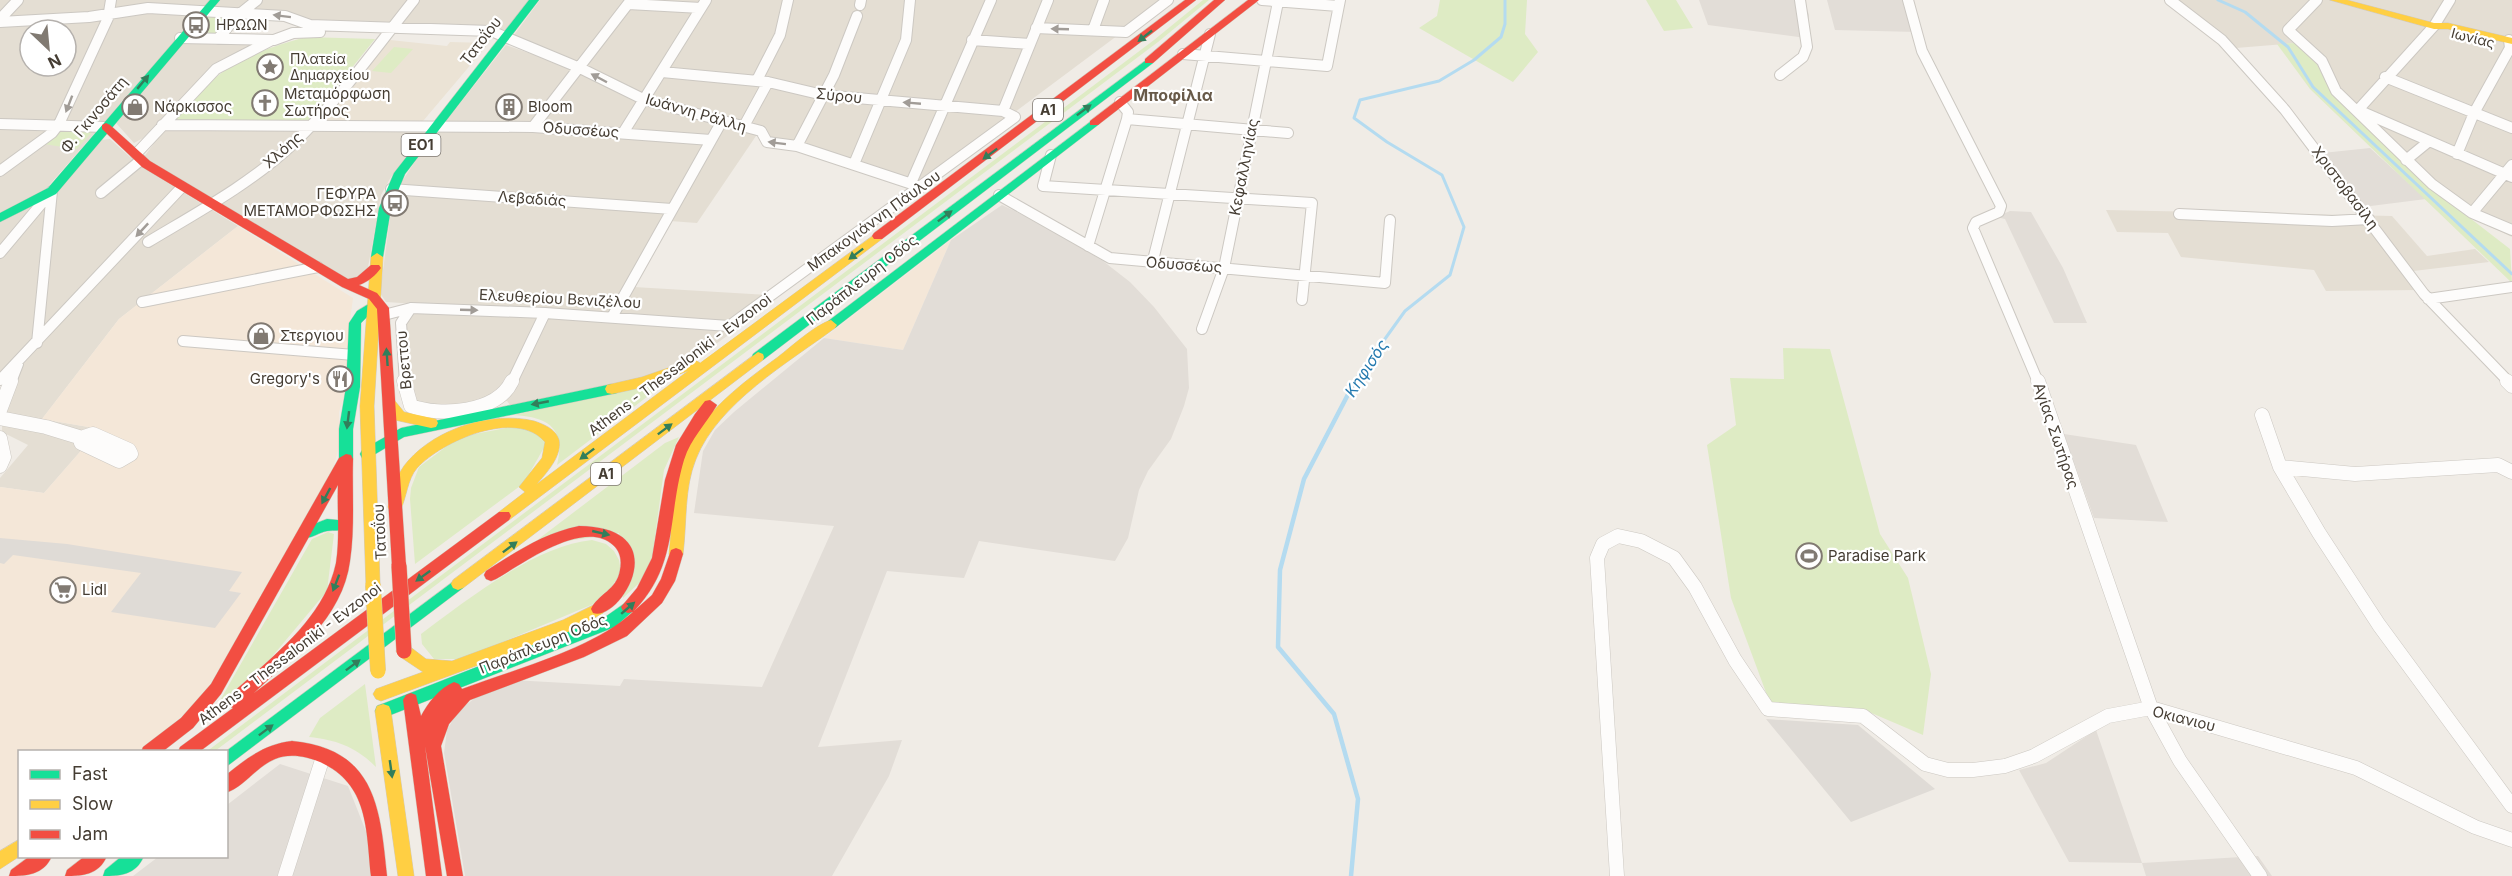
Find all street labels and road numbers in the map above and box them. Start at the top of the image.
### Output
street label: Τατοΐου [456,13,505,69]
street label: Ιωνίας [2450,24,2497,51]
street label: Φ. Γκινοσάτη [56,72,131,157]
street label: Σύρου [815,84,863,107]
street label: Ιωάννη Ράλλη [643,89,749,136]
road number: Α1 [1033,99,1063,121]
street label: Οδυσσέως [542,117,620,142]
street label: Κεφαλληνίας [1225,117,1262,217]
street label: Χλόης [259,127,306,172]
road number: ΕΟ1 [402,134,440,156]
street label: Χριστοβασίλη [2308,142,2383,233]
street label: Μπακογιάννη Πάυλου [803,166,944,275]
street label: Λεβαδιάς [497,187,567,210]
street label: Παράπλευρη Οδός [802,230,921,329]
street label: Οδυσσέως [1145,252,1223,277]
street label: Ελευθερίου Βενιζέλου [478,285,642,312]
street label: Athens - Thessaloniki - Evzonoi [584,289,775,440]
street label: Βρεττου [391,330,416,390]
street label: Αγίας Σωτήρας [2029,380,2084,491]
road number: Α1 [591,463,621,485]
street label: Τατοΐου [369,503,390,561]
street label: Athens - Thessaloniki - Evzonoi [194,578,385,729]
street label: Παράπλευρη Οδός [476,609,609,678]
street label: Οκιανιου [2151,702,2218,736]

